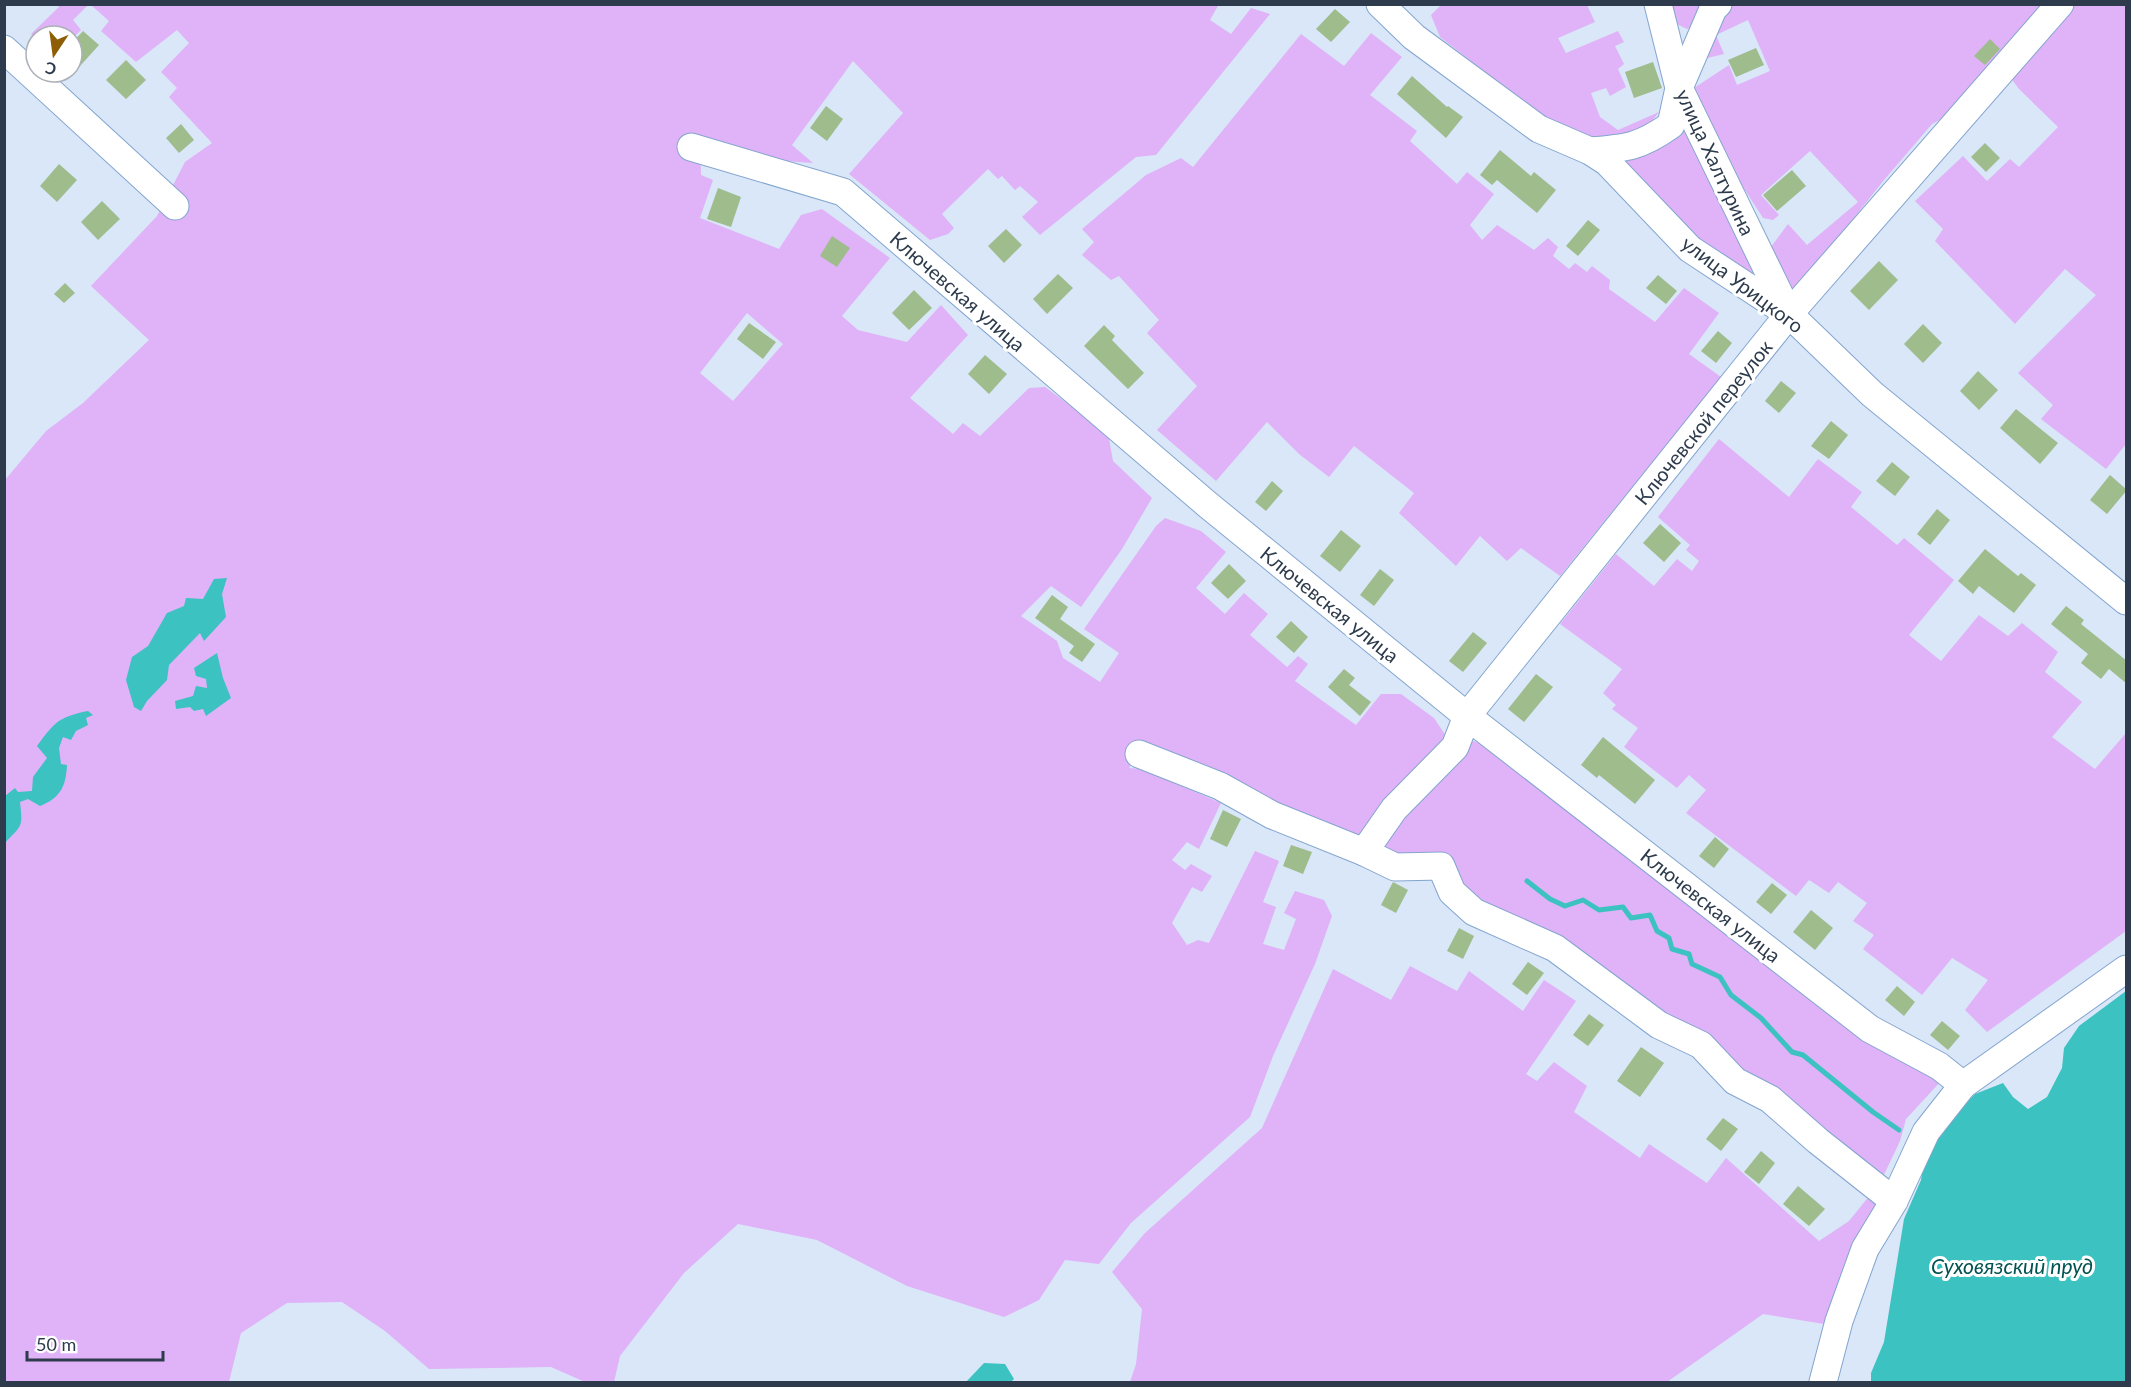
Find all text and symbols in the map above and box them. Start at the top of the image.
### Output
north arrow [24,24,84,84]
text: С [43,59,58,80]
street label: улица Халтурина [1672,85,1760,239]
street label: Ключевская улица [886,226,1030,356]
street label: улица Урицкого [1677,230,1809,338]
street label: Ключевской переулок [1629,334,1777,509]
street label: Ключевская улица [1256,541,1404,667]
street label: Ключевская улица [1636,843,1786,967]
water label: Суховязский пруд [1931,1253,2093,1278]
scale bar [27,1324,164,1362]
text: 50 m [36,1333,76,1355]

